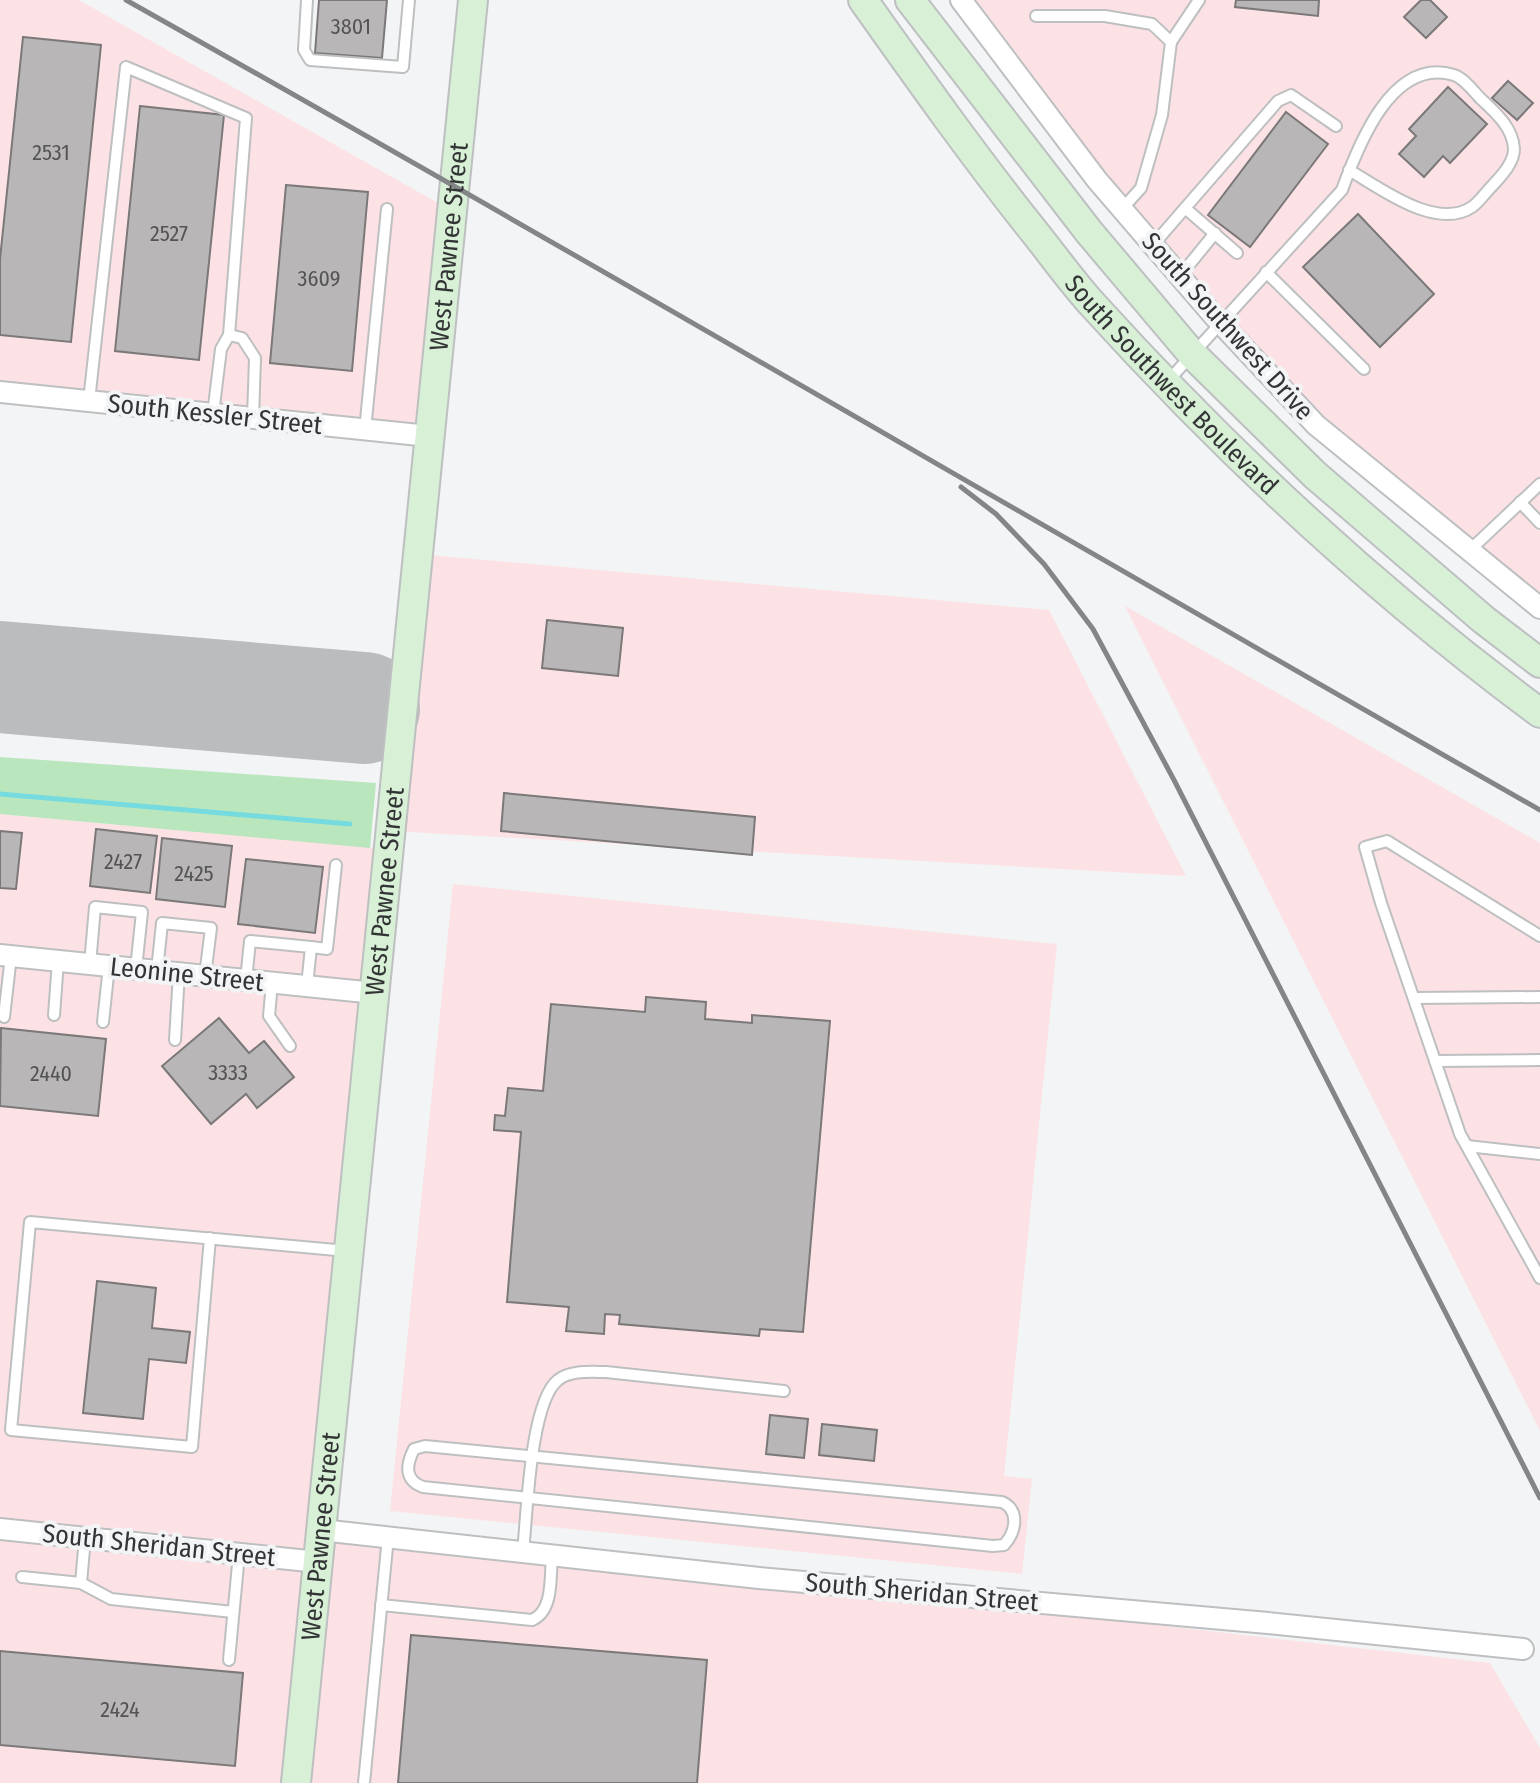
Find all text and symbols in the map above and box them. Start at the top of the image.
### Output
house number: 3801 [331,13,371,40]
house number: 2531 [32,139,70,166]
street label: West Pawnee Street [423,140,475,352]
house number: 2527 [150,220,188,247]
street label: South Southwest Drive [1135,226,1320,426]
house number: 3609 [298,265,340,292]
street label: South Southwest Boulevard [1058,269,1284,501]
street label: South Kessler Street [106,388,324,441]
street label: West Pawnee Street [359,785,411,997]
house number: 2427 [104,848,142,875]
house number: 2425 [174,860,214,887]
street label: Leonine Street [109,951,266,998]
house number: 3333 [208,1059,248,1086]
house number: 2440 [30,1060,72,1087]
street label: West Pawnee Street [295,1430,347,1642]
street label: South Sheridan Street [41,1518,277,1573]
street label: South Sheridan Street [804,1567,1040,1618]
house number: 2424 [100,1696,140,1723]

